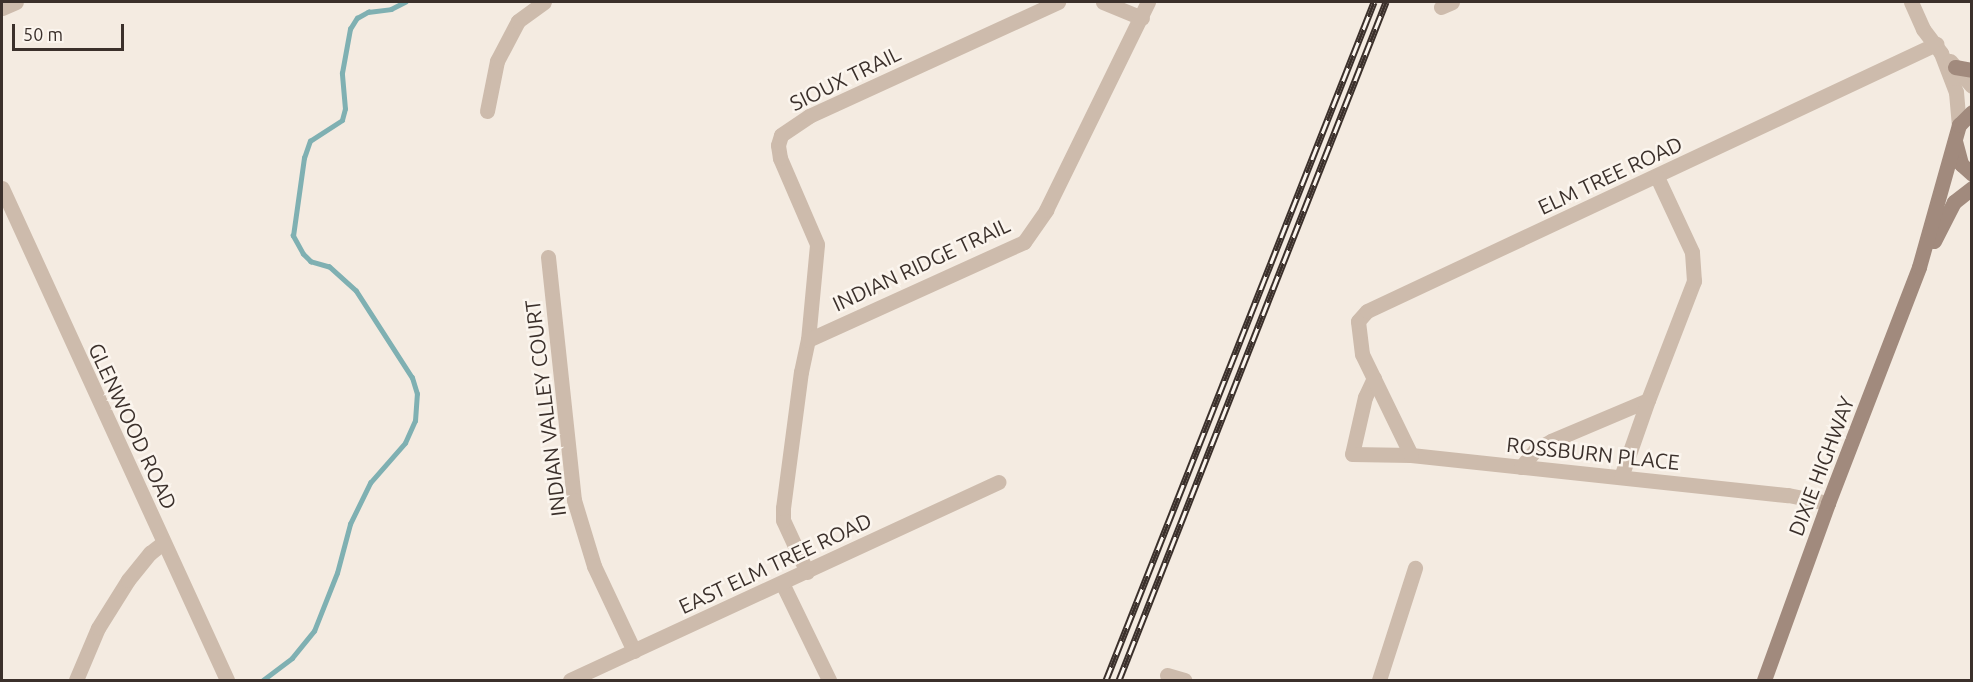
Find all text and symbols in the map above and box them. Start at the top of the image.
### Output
scale bar [15,12,128,50]
text: 50 m [23,24,63,44]
street label: SIOUX TRAIL [786,40,904,116]
street label: ELM TREE ROAD [1534,131,1686,219]
street label: INDIAN RIDGE TRAIL [828,212,1014,316]
street label: INDIAN VALLEY COURT [519,298,571,518]
street label: GLENWOOD ROAD [83,339,183,513]
street label: DIXIE HIGHWAY [1783,393,1859,539]
street label: ROSSBURN PLACE [1505,431,1681,475]
street label: EAST ELM TREE ROAD [675,507,875,619]

